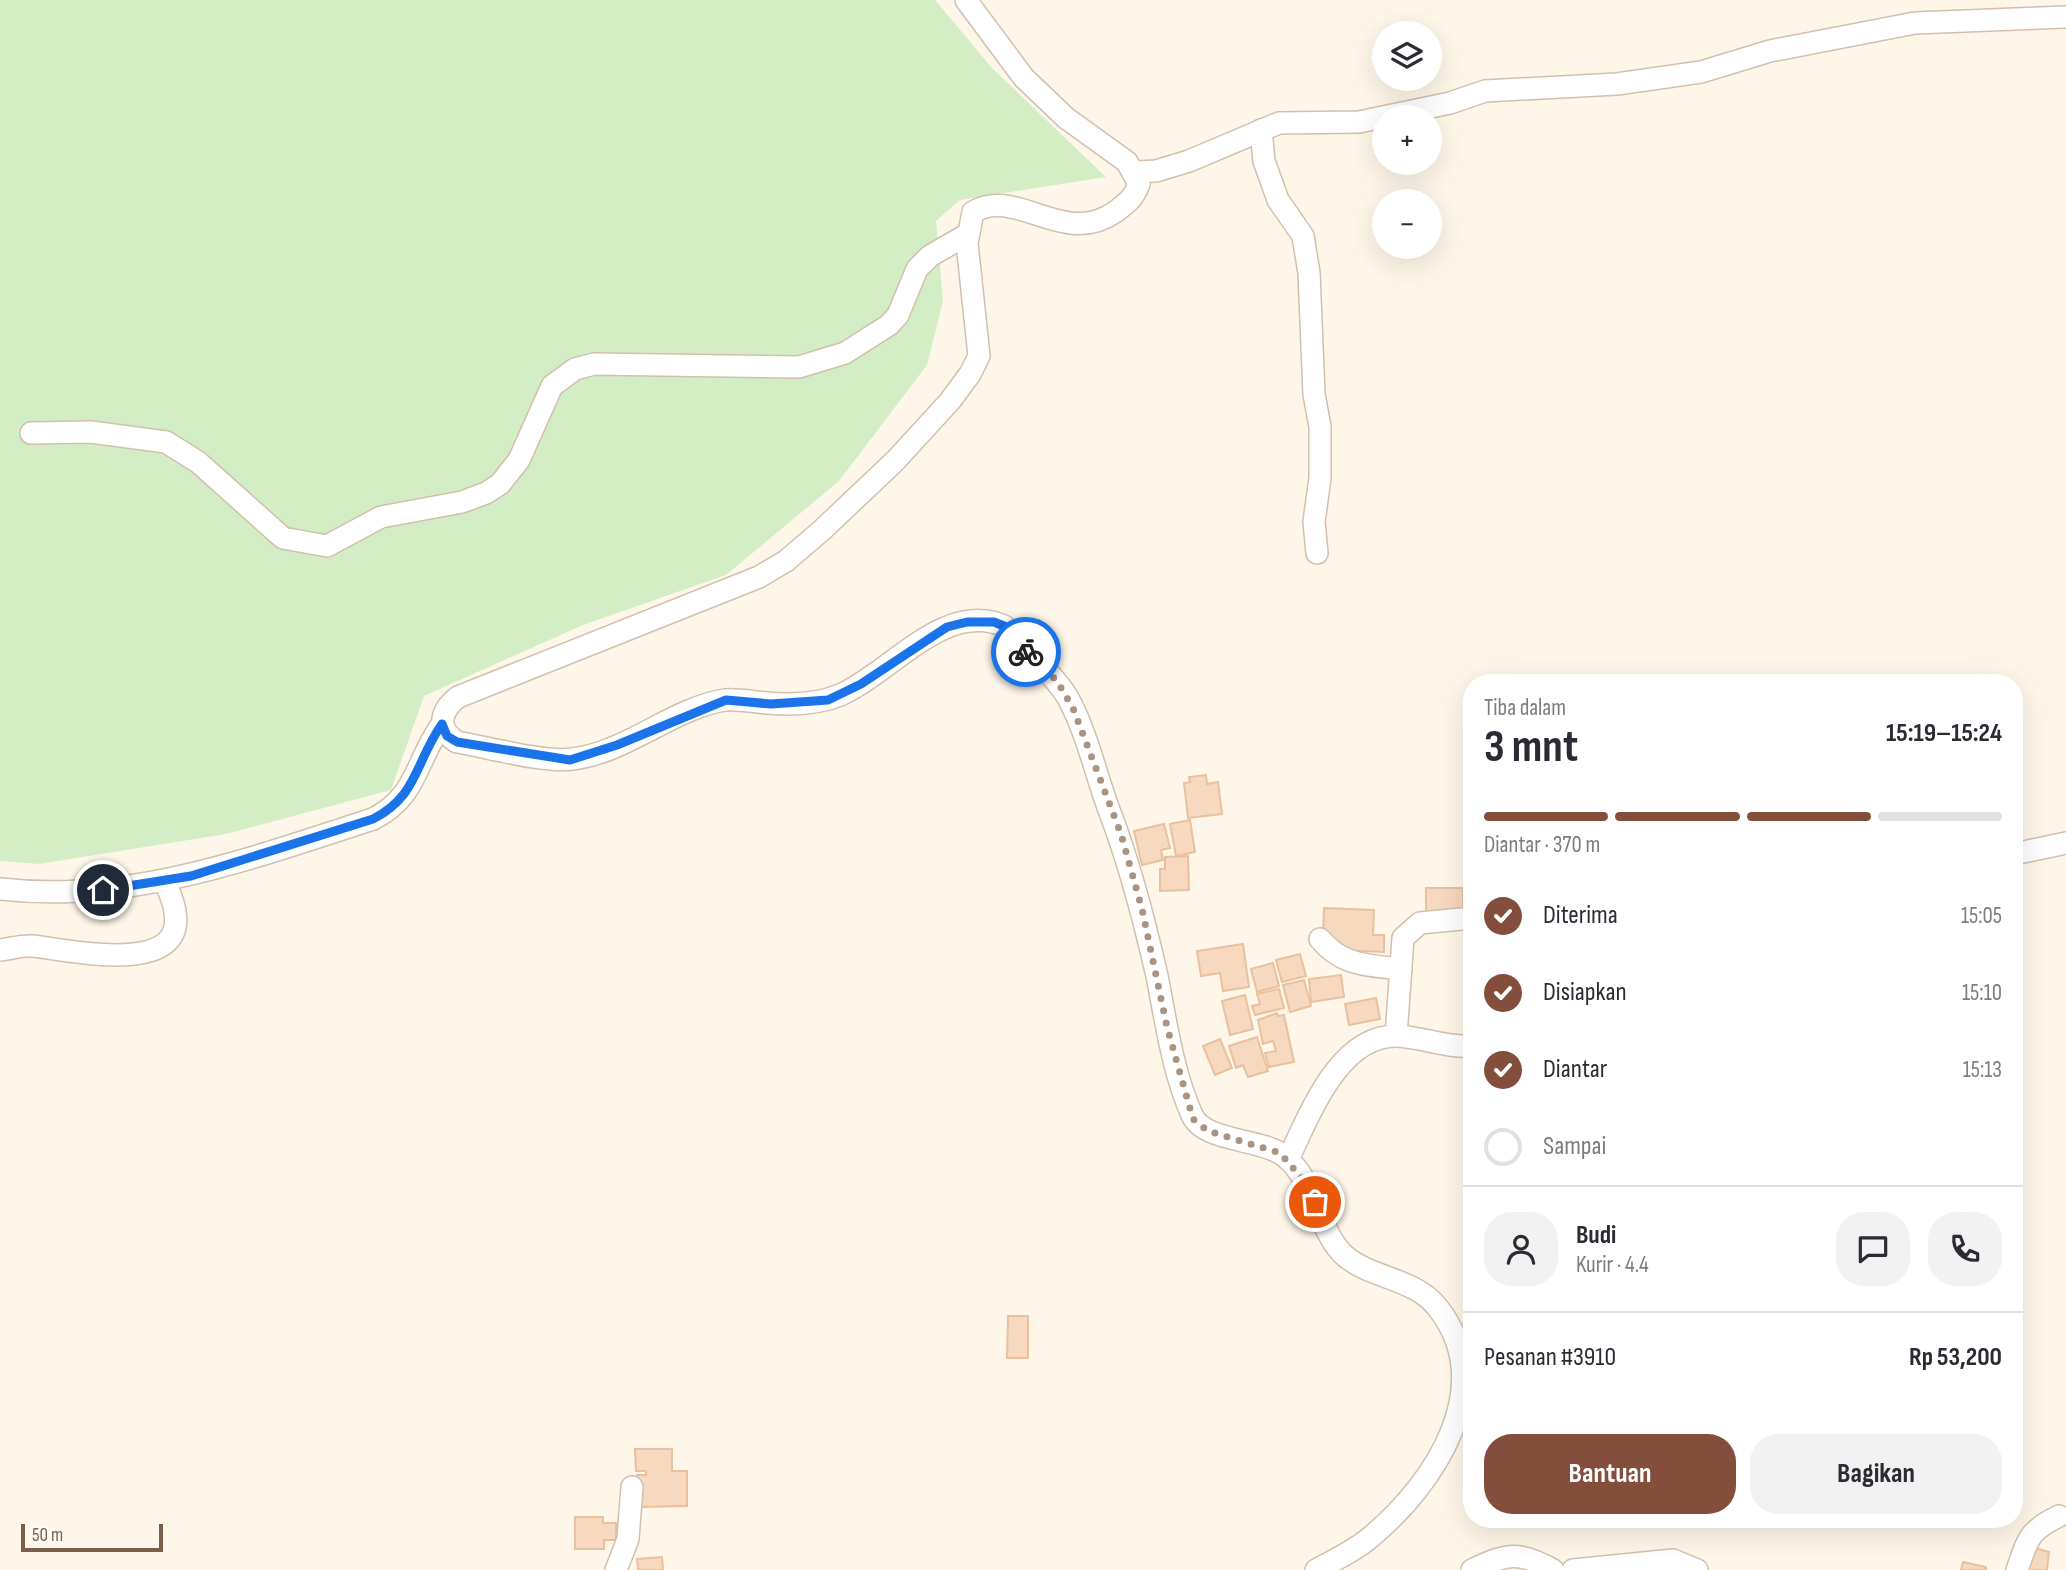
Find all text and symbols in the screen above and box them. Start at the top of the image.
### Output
map controls [1372,21,1442,259]
button: layers [1372,21,1442,91]
button: + [1372,105,1442,175]
button: − [1372,189,1442,259]
courier [991,617,1061,687]
icon: bike [1007,633,1045,671]
text: Tiba dalam [1484,694,1566,722]
text: 15:19–15:24 [1886,718,2002,749]
text: 3 mnt [1484,720,1578,775]
text: Diantar · 370 m [1484,831,1600,859]
pin [73,860,133,920]
icon: home [84,871,122,909]
icon: check [1484,897,1522,935]
text: Diterima [1543,900,1618,931]
text: 15:05 [1961,902,2002,930]
icon: check [1484,974,1522,1012]
text: Disiapkan [1543,977,1627,1008]
text: 15:10 [1962,979,2002,1007]
icon: check [1484,1051,1522,1089]
text: Diantar [1543,1054,1607,1085]
text: 15:13 [1963,1056,2002,1084]
text: Sampai [1543,1131,1606,1162]
pin [1285,1172,1345,1232]
icon: bag [1296,1183,1334,1221]
button: person [1484,1212,1558,1286]
button: chat [1836,1212,1910,1286]
button: phone [1928,1212,2002,1286]
text: Budi [1576,1220,1616,1251]
text: Kurir · 4.4 [1576,1251,1649,1279]
text: Pesanan #3910 [1484,1342,1616,1373]
text: Rp 53,200 [1909,1342,2002,1373]
button: Bantuan [1484,1434,1736,1514]
button: Bagikan [1750,1434,2002,1514]
scale bar [21,1521,163,1553]
text: 50 m [32,1524,63,1547]

